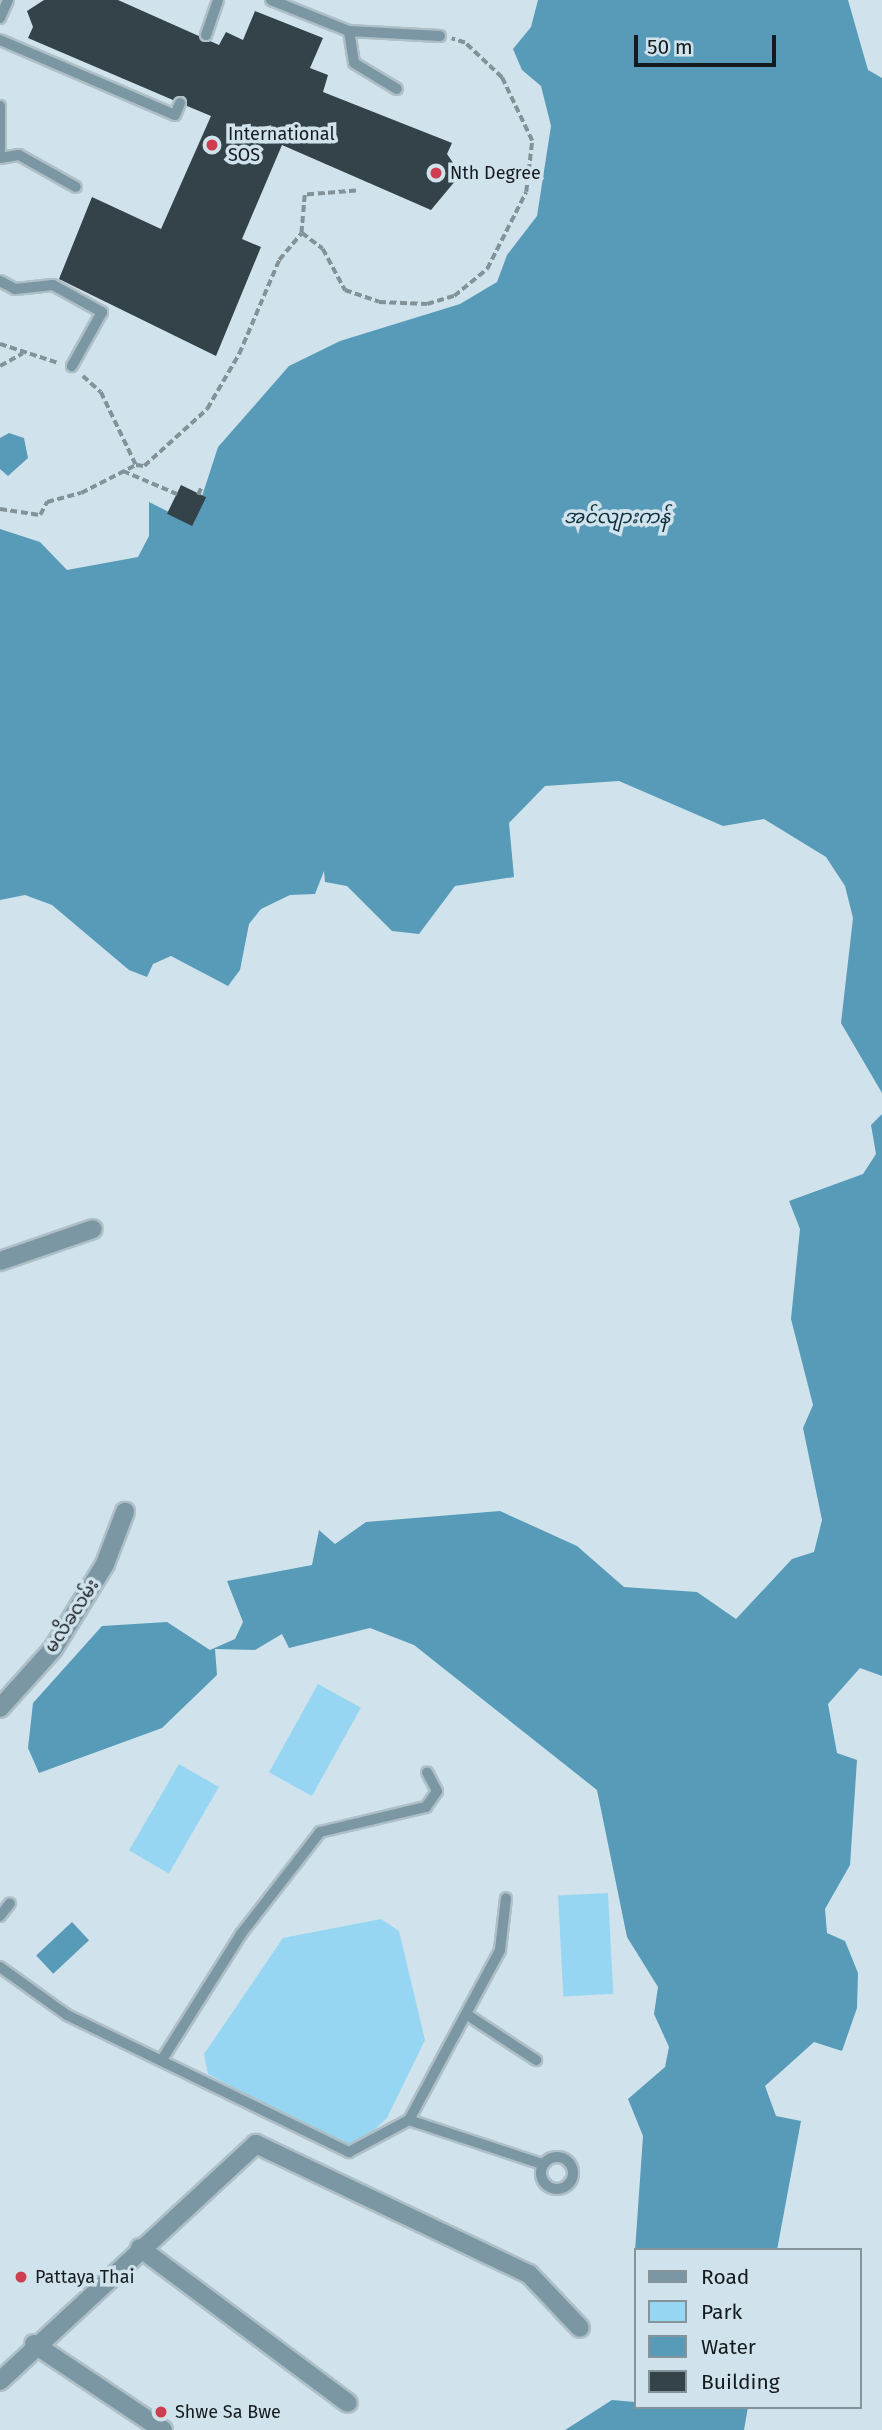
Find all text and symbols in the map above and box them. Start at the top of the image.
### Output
scale bar [637,21,779,65]
text: 50 m [647,34,693,60]
place label: International SOS [228,124,335,166]
marker: International SOS [202,135,222,155]
place label: Nth Degree [450,162,541,184]
marker: Nth Degree [428,165,444,181]
water label: အင်လျားကန် [564,506,670,528]
street label: မလိခလမ်း [40,1575,104,1657]
legend [634,2248,861,2409]
text: Road [701,2264,749,2290]
place label: Pattaya Thai [35,2266,135,2288]
marker: Pattaya Thai [13,2269,29,2285]
text: Park [701,2299,742,2325]
text: Water [701,2334,756,2360]
text: Building [701,2369,780,2395]
place label: Shwe Sa Bwe [175,2401,281,2423]
marker: Shwe Sa Bwe [153,2404,169,2420]

